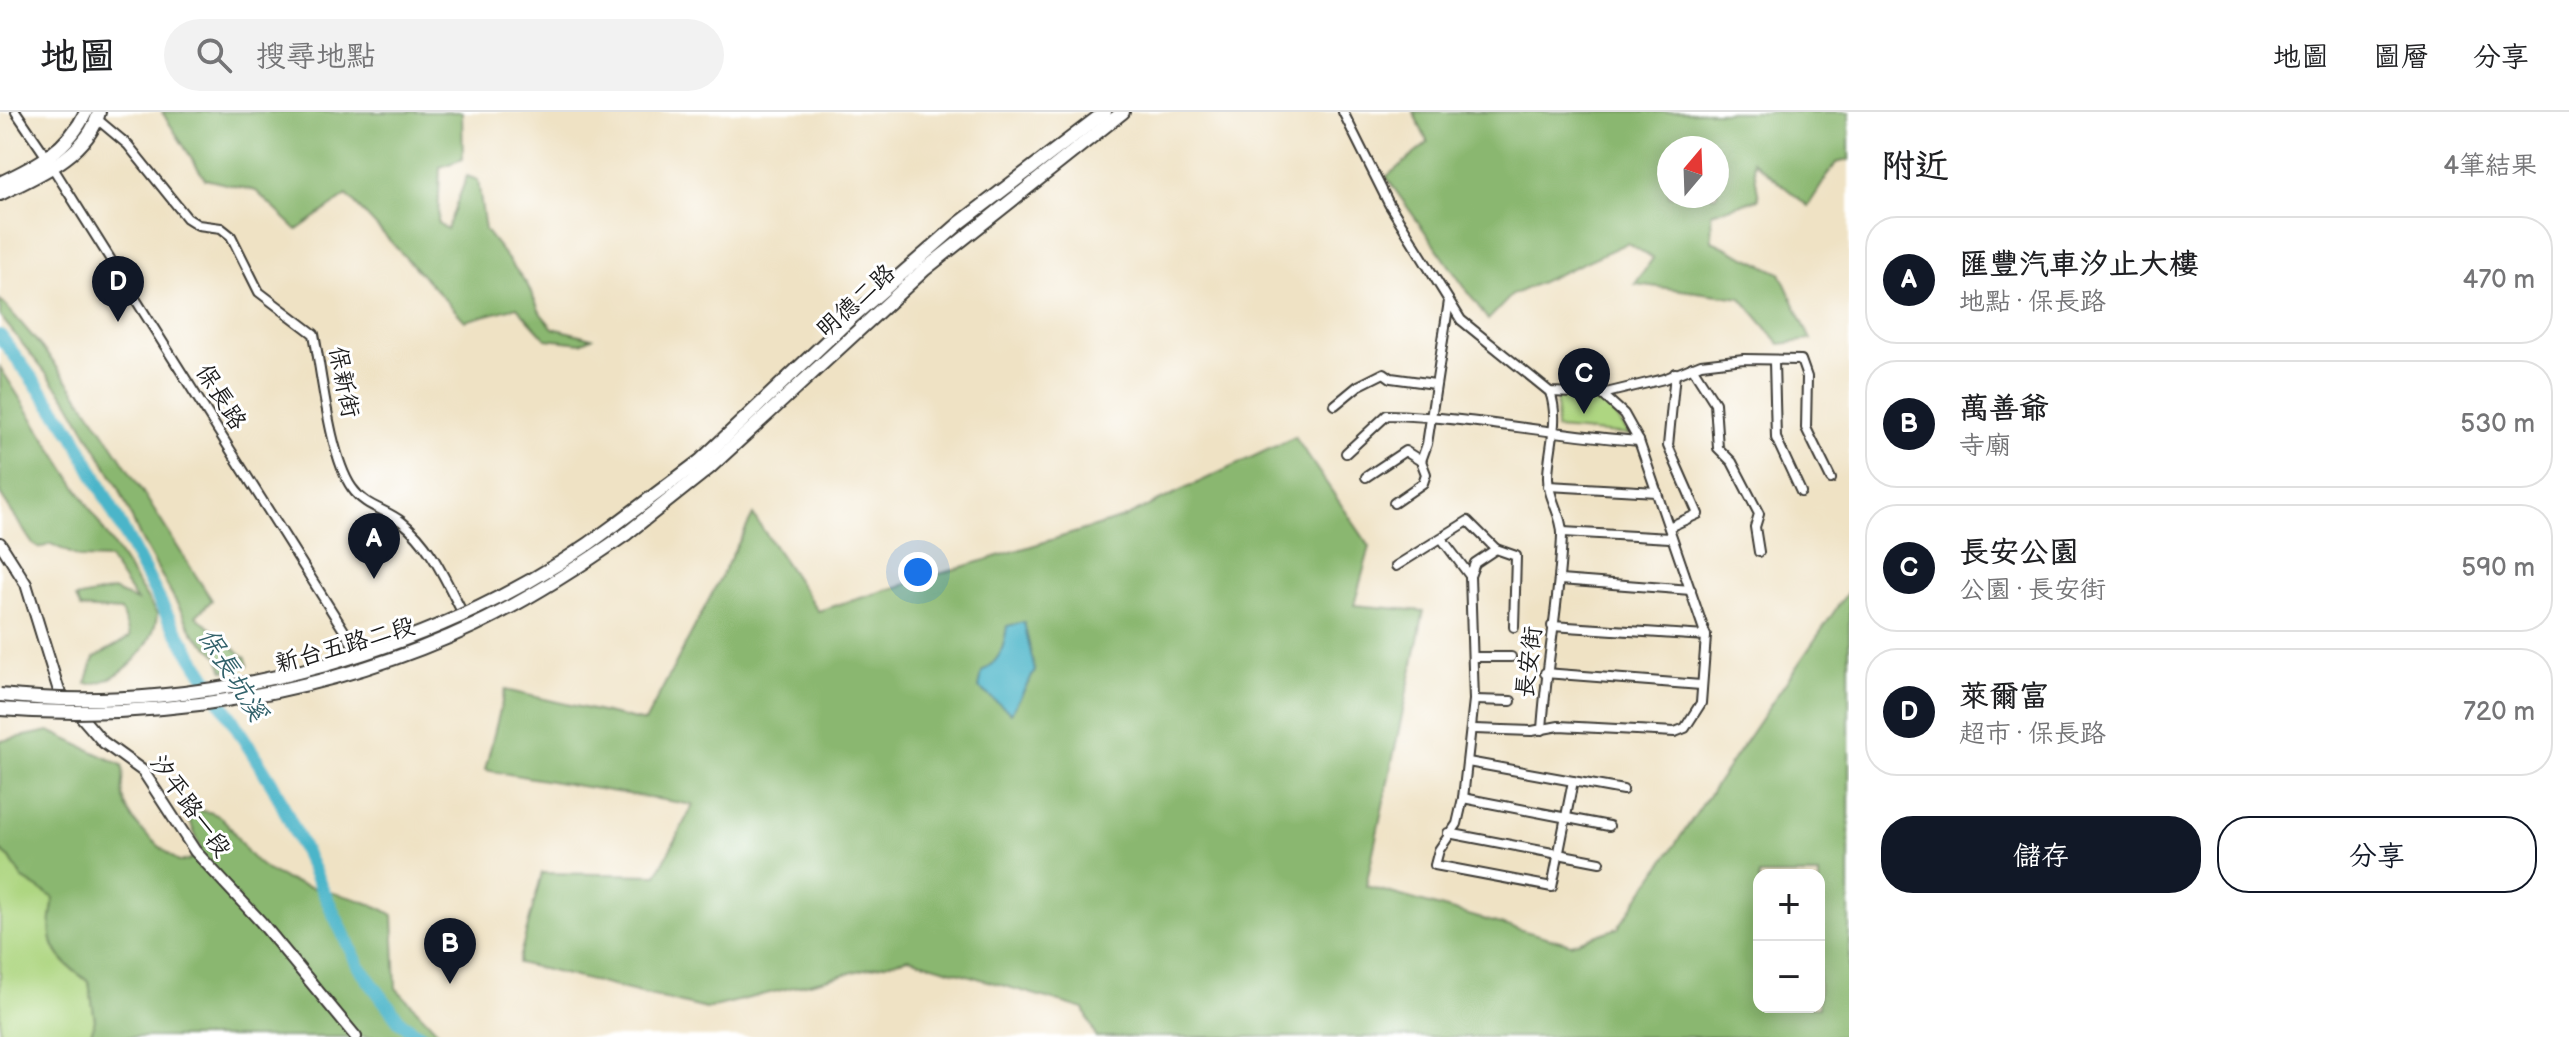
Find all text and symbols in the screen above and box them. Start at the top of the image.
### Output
search box [164,19,724,91]
icon: search [192,33,236,77]
text: 地圖 [40,35,116,80]
text: 搜尋地點 [256,39,376,75]
text: 地圖 [2273,41,2329,74]
text: 圖層 [2373,41,2429,74]
text: 分享 [2473,41,2529,74]
north arrow [1657,136,1729,208]
text: 附近 [1881,146,1949,187]
text: 4筆結果 [2443,151,2537,182]
text: 匯豐汽車汐止大樓 [1959,247,2199,283]
pin: D [92,256,144,322]
street label: 明德二路 [811,258,901,344]
text: A [1901,265,1917,296]
text: 470 m [2463,265,2535,296]
text: 地點 · 保長路 [1959,287,2106,318]
street label: 保新街 [323,344,365,420]
pin: C [1558,348,1610,414]
street label: 保長路 [190,359,252,435]
text: 萬善爺 [1959,391,2049,427]
text: B [1900,409,1918,440]
text: 530 m [2460,409,2535,440]
text: 寺廟 [1959,431,2011,462]
pin: A [348,513,400,579]
text: 長安公園 [1959,535,2079,571]
your location [898,552,938,592]
text: C [1900,553,1918,584]
text: 590 m [2461,553,2535,584]
text: 公園 · 長安街 [1959,575,2106,606]
street label: 新台五路二段 [272,611,418,679]
water label: 保長坑溪 [191,623,274,729]
street label: 長安街 [1510,625,1548,699]
text: 萊爾富 [1959,679,2049,715]
text: D [1900,697,1918,728]
text: 720 m [2463,697,2535,728]
text: 超市 · 保長路 [1959,719,2106,750]
street label: 汐平路一段 [143,749,237,863]
button: 儲存 [1881,816,2201,893]
button: 分享 [2217,816,2537,893]
map controls [1753,869,1825,1013]
button: + [1753,869,1825,941]
pin: B [424,918,476,984]
button: − [1753,941,1825,1013]

